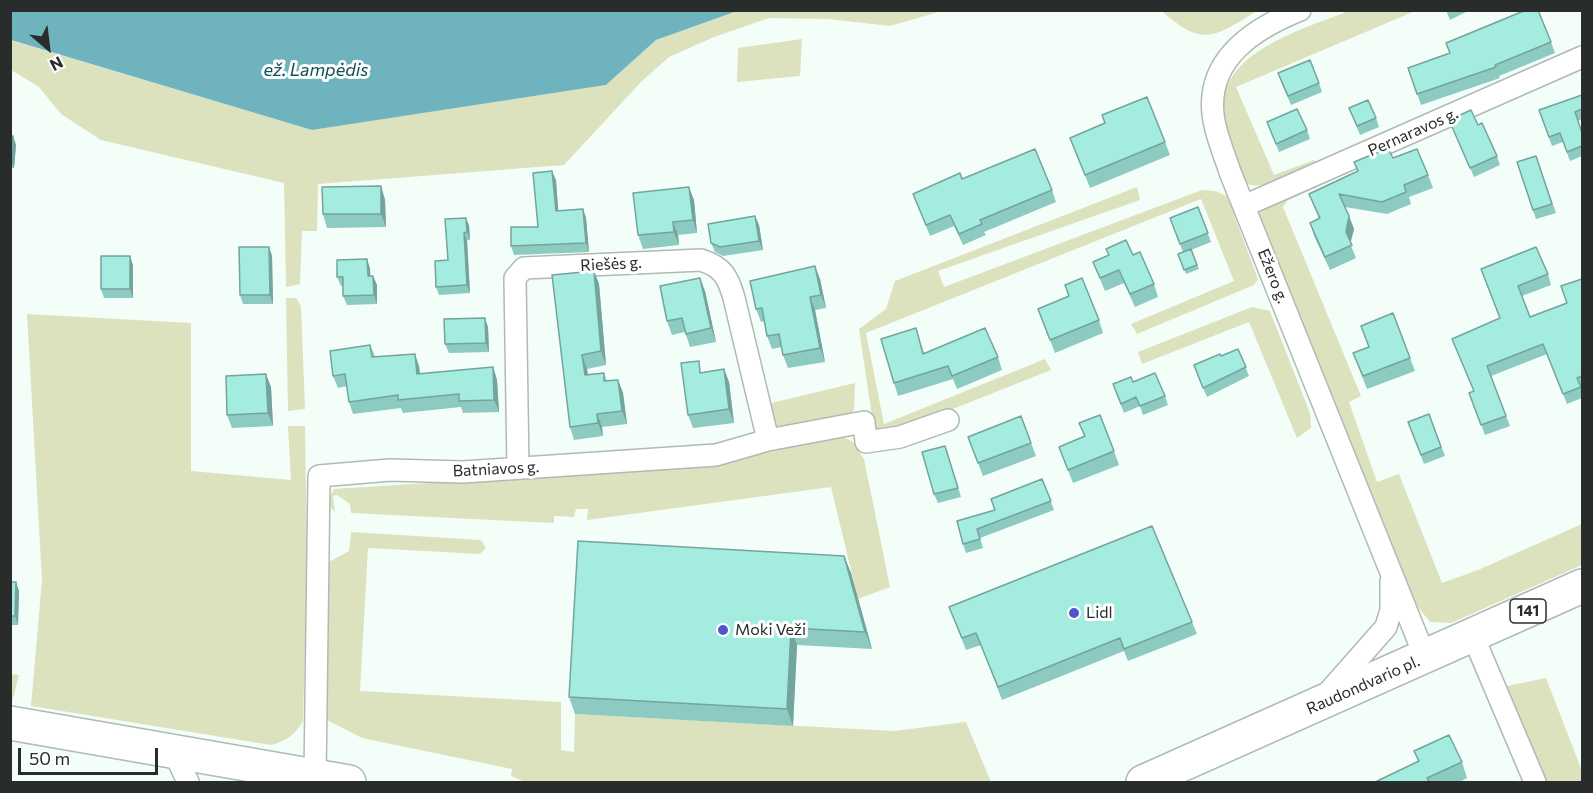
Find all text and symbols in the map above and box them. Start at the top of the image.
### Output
north arrow [18,18,78,78]
text: N [47,53,66,76]
water label: ež. Lampėdis [264,59,368,81]
street label: Pernaravos g. [1365,104,1461,160]
street label: Ežero g. [1253,246,1293,306]
street label: Riešės g. [580,253,642,275]
street label: Batniavos g. [452,457,540,481]
road number: 141 [1510,599,1546,623]
place label: Lidl [1086,603,1113,623]
marker: Lidl [1067,606,1081,620]
place label: Moki Veži [735,620,806,640]
marker: Moki Veži [716,623,730,637]
street label: Raudondvario pl. [1303,651,1423,719]
scale bar [21,736,160,774]
text: 50 m [29,747,70,769]

